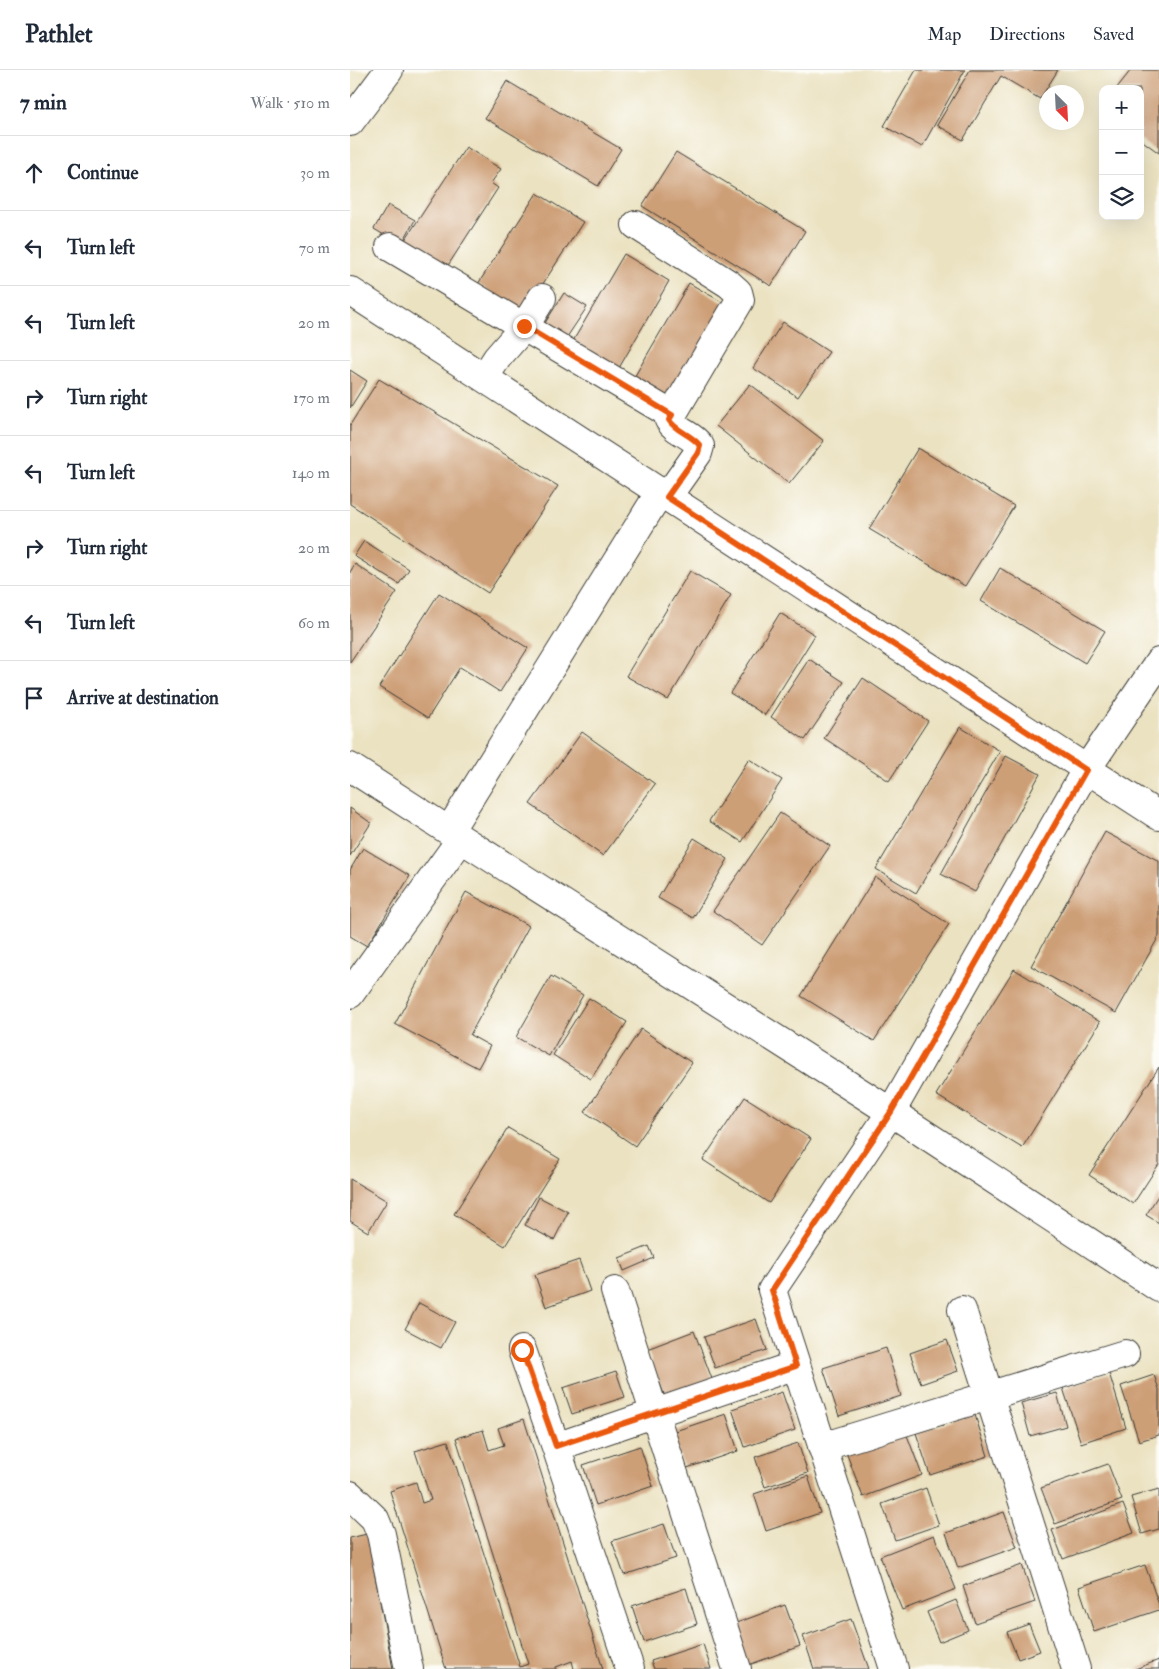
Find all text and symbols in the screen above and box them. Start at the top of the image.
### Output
text: Pathlet [25,19,93,50]
text: Map [928,23,961,46]
text: Directions [989,23,1065,46]
text: Saved [1093,23,1134,46]
north arrow [1039,85,1084,130]
map controls [1099,85,1144,220]
button: + [1099,85,1144,130]
text: 7 min [20,89,67,116]
text: Walk · 510 m [250,93,330,113]
button: − [1099,130,1144,175]
icon: ahead [20,159,48,187]
text: Continue [67,161,138,185]
text: 30 m [300,163,330,183]
button: layers [1099,175,1144,220]
icon: left [20,234,48,262]
text: Turn left [67,236,135,260]
text: 70 m [299,238,330,258]
icon: left [20,309,48,337]
text: Turn left [67,311,135,335]
text: 20 m [298,313,330,333]
route end [513,315,536,338]
icon: right [20,384,48,412]
text: Turn right [67,386,147,410]
text: 170 m [293,388,330,408]
icon: left [20,459,48,487]
text: Turn left [67,461,135,485]
text: 140 m [292,463,330,483]
icon: right [20,534,48,562]
text: Turn right [67,536,147,560]
text: 20 m [298,538,330,558]
icon: left [20,609,48,637]
text: Turn left [67,611,135,635]
text: 60 m [298,613,330,633]
icon: arrive [20,684,48,712]
text: Arrive at destination [67,686,219,710]
route start [511,1339,534,1362]

